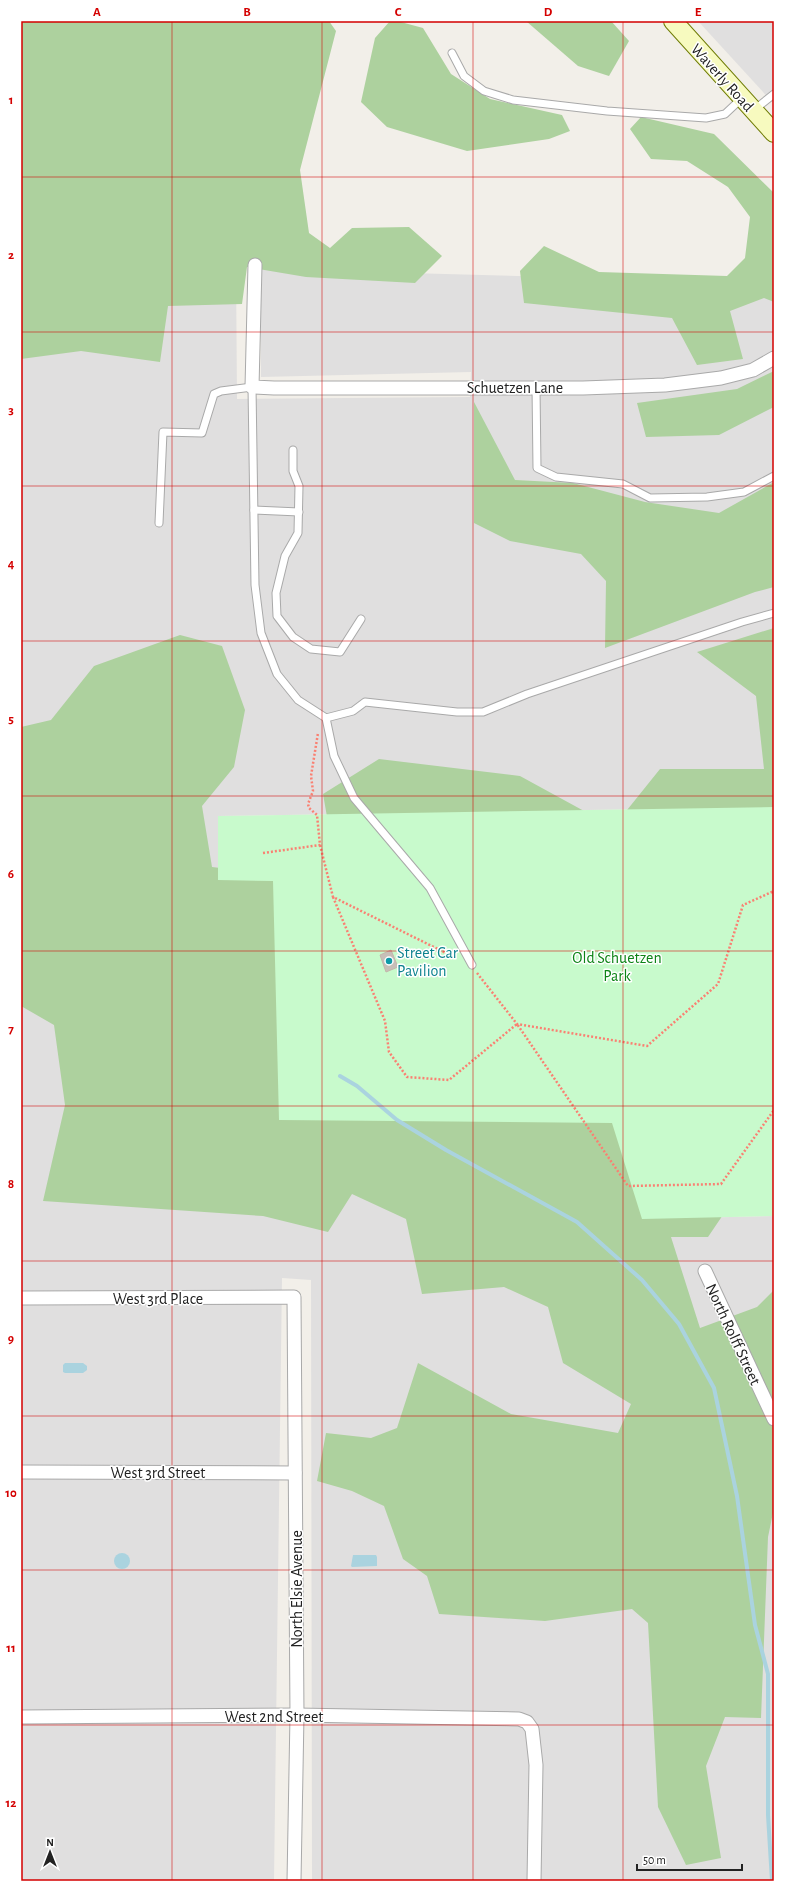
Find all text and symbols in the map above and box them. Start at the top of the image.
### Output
text: A [93,6,101,19]
text: B [243,6,251,19]
text: C [395,6,402,19]
text: D [544,6,553,19]
text: E [695,6,702,19]
street label: Waverly Road [687,41,757,115]
text: 1 [9,94,13,107]
text: 2 [8,249,14,262]
street label: Schuetzen Lane [467,380,563,396]
text: 3 [8,404,14,417]
text: 4 [8,558,15,571]
text: 5 [8,713,14,726]
text: 6 [8,868,14,881]
place label: Street Car Pavilion [397,945,459,979]
park label: Old Schuetzen Park [572,950,662,984]
marker: Street Car Pavilion [384,956,394,966]
text: 7 [8,1023,14,1036]
text: 8 [8,1178,14,1191]
street label: North Rolff Street [703,1281,764,1387]
street label: West 3rd Place [113,1291,203,1307]
text: 9 [8,1333,14,1346]
street label: West 3rd Street [111,1465,205,1481]
text: 10 [5,1487,17,1500]
street label: North Elsie Avenue [289,1530,305,1648]
text: 11 [6,1642,16,1655]
street label: West 2nd Street [225,1709,323,1725]
text: 12 [6,1797,16,1810]
north arrow [30,1832,70,1872]
text: N [46,1837,54,1848]
scale bar [637,1846,742,1872]
text: 50 m [643,1854,666,1866]

